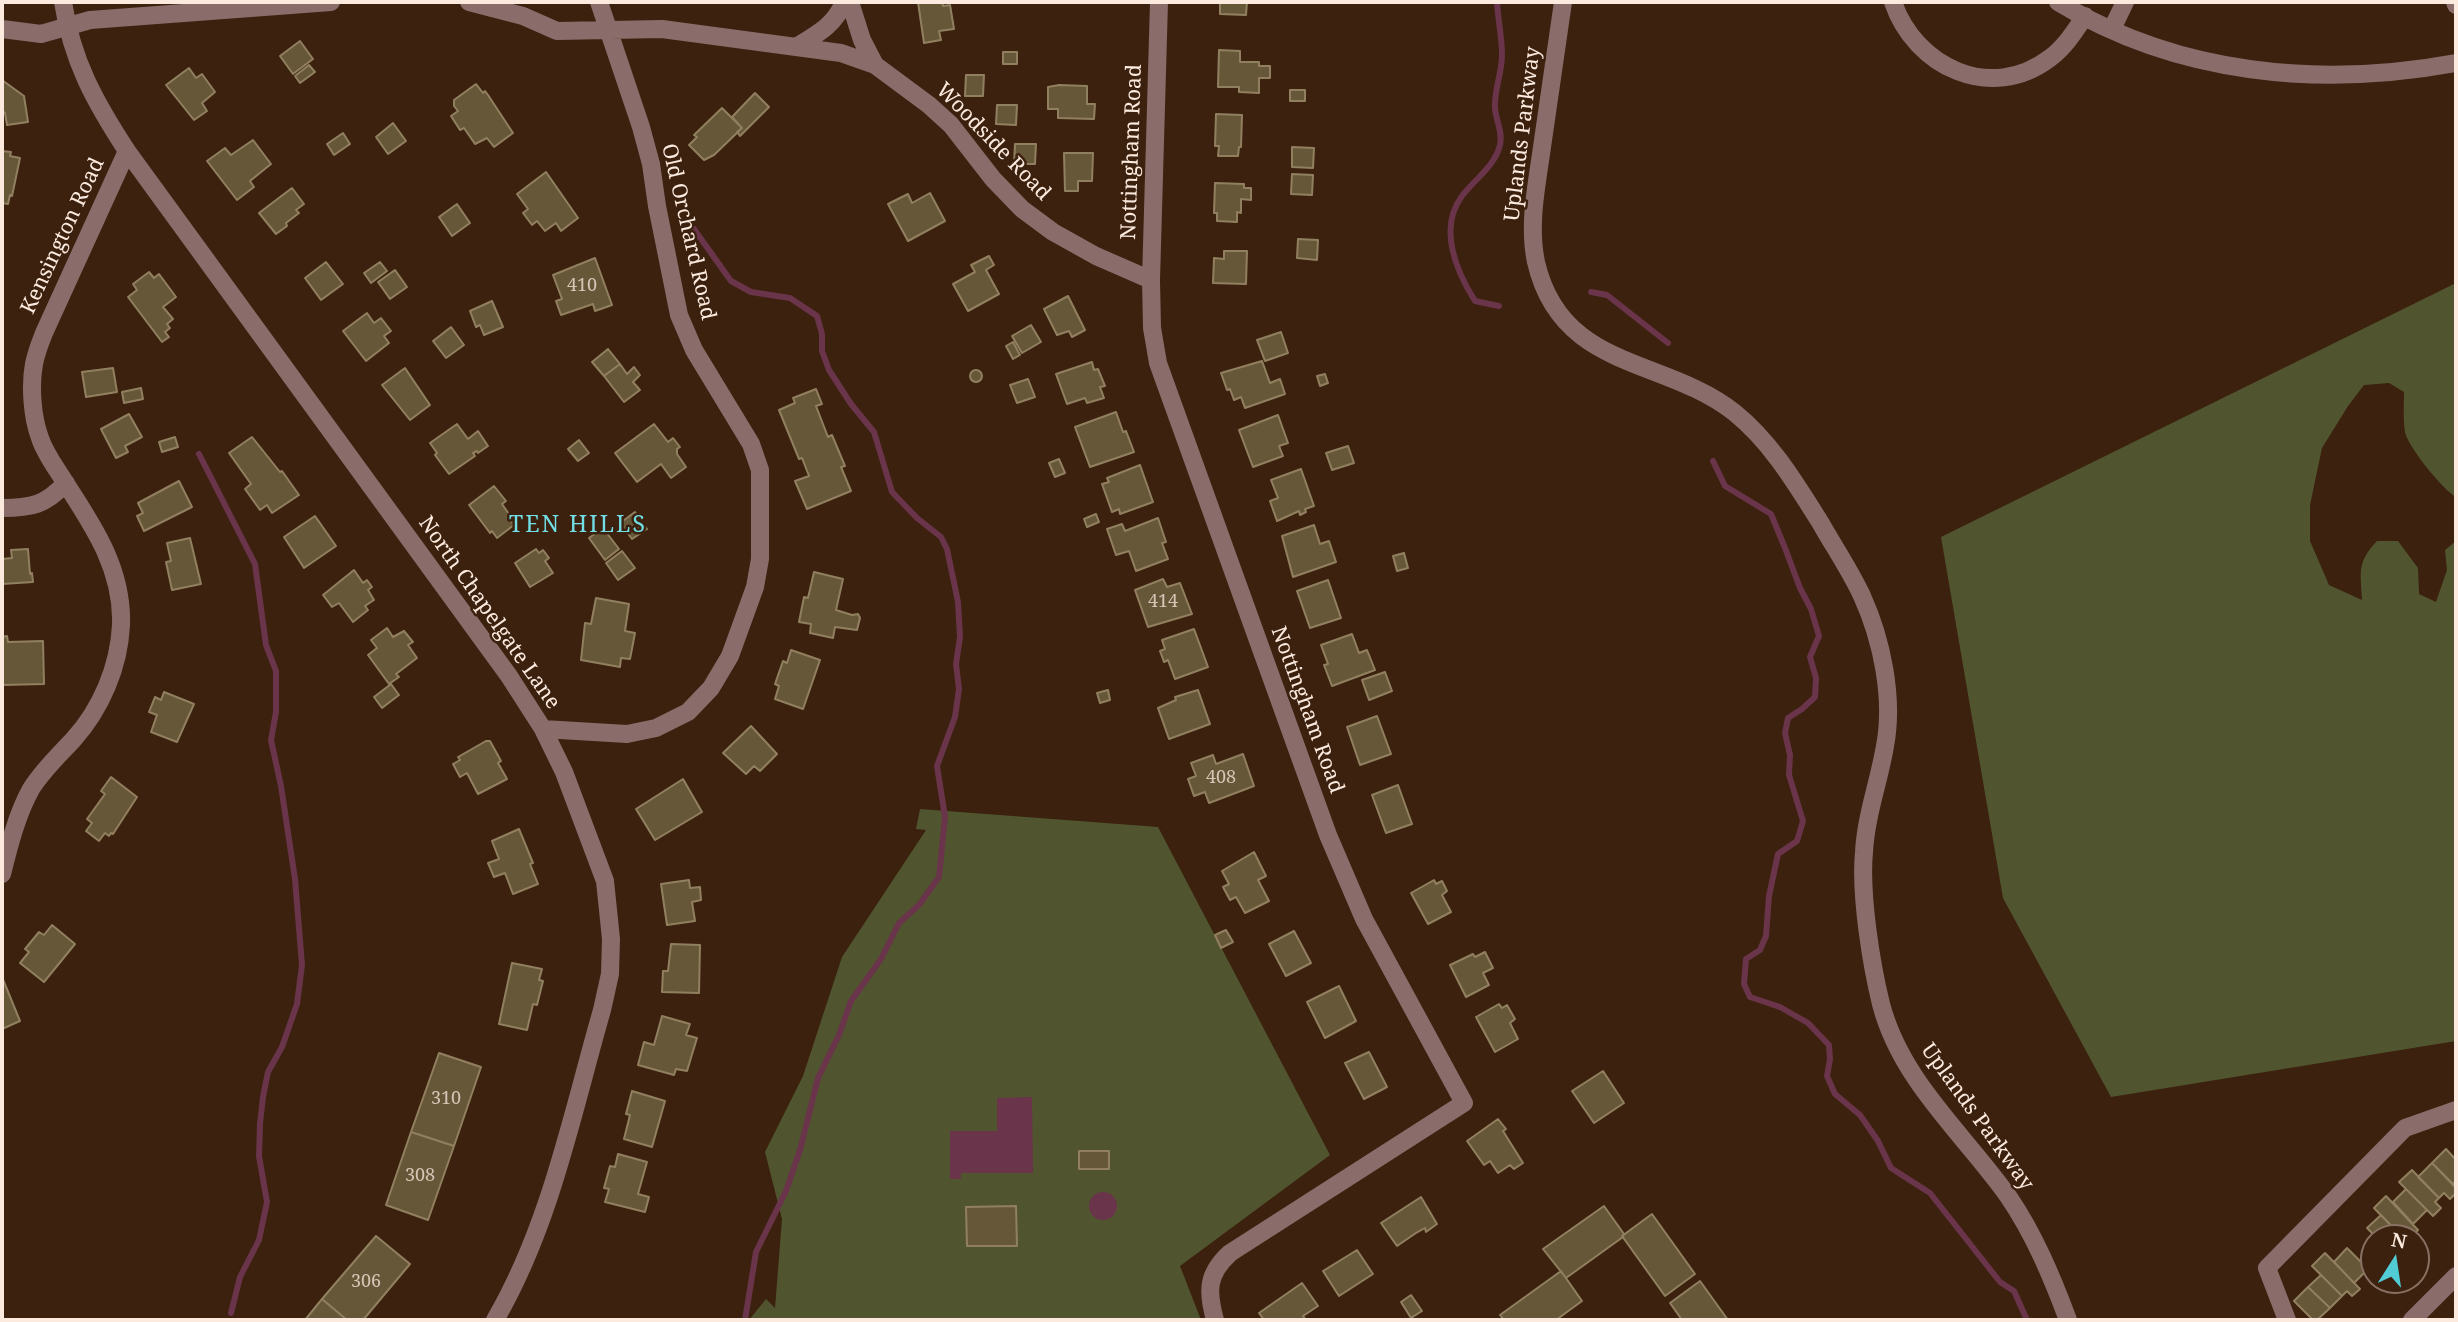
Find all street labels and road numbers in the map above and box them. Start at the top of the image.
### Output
street label: Uplands Parkway [1500,45,1546,223]
street label: Nottingham Road [1116,64,1148,240]
street label: Woodside Road [930,78,1056,206]
street label: Old Orchard Road [655,141,721,323]
street label: Kensington Road [16,154,110,318]
street label: North Chapelgate Lane [413,512,565,714]
street label: Nottingham Road [1265,623,1349,797]
street label: Uplands Parkway [1915,1039,2039,1195]

